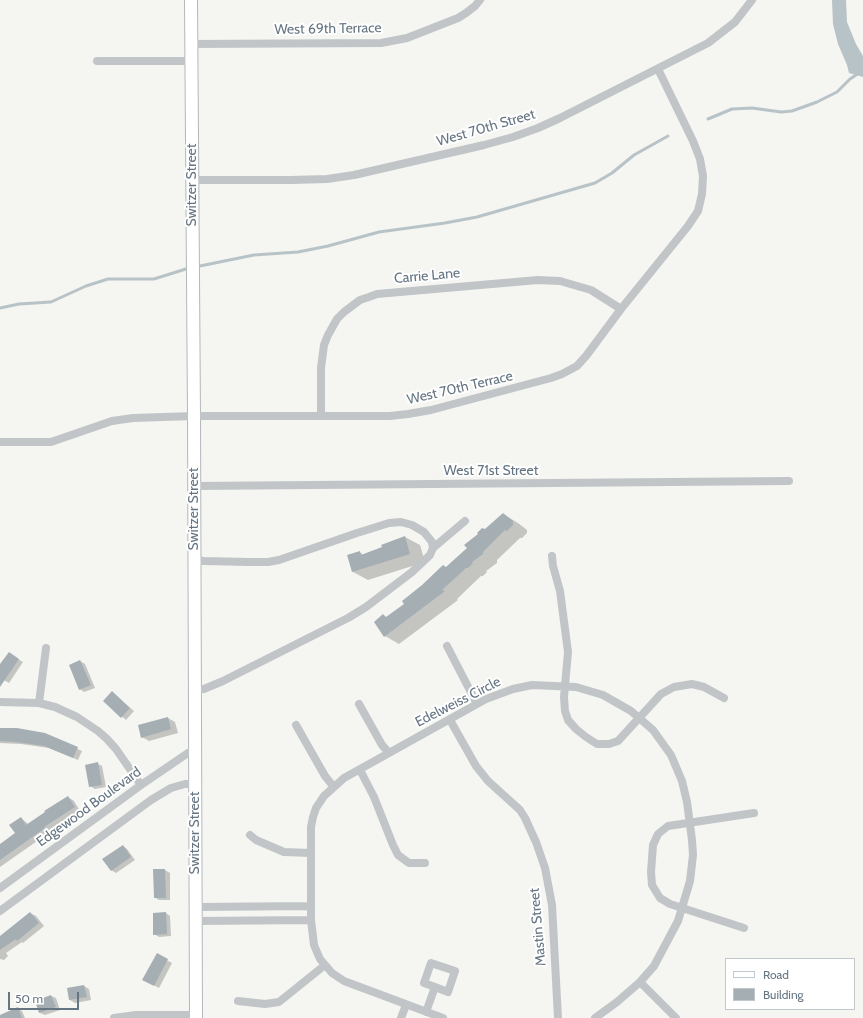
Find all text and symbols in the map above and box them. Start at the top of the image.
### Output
street label: West 69th Terrace [274,20,382,38]
street label: West 70th Street [435,106,537,150]
street label: Switzer Street [184,143,200,227]
street label: Carrie Lane [393,265,461,287]
street label: West 70th Terrace [405,368,515,408]
street label: West 71st Street [444,463,538,479]
street label: Switzer Street [186,467,202,551]
street label: Edelweiss Circle [412,673,504,731]
street label: Edgewood Boulevard [33,763,145,851]
street label: Switzer Street [187,791,203,875]
street label: Mastin Street [526,887,550,967]
legend [725,958,855,1010]
text: Road [763,967,789,982]
scale bar [10,984,81,1010]
text: Building [763,987,804,1002]
text: 50 m [15,991,43,1006]

